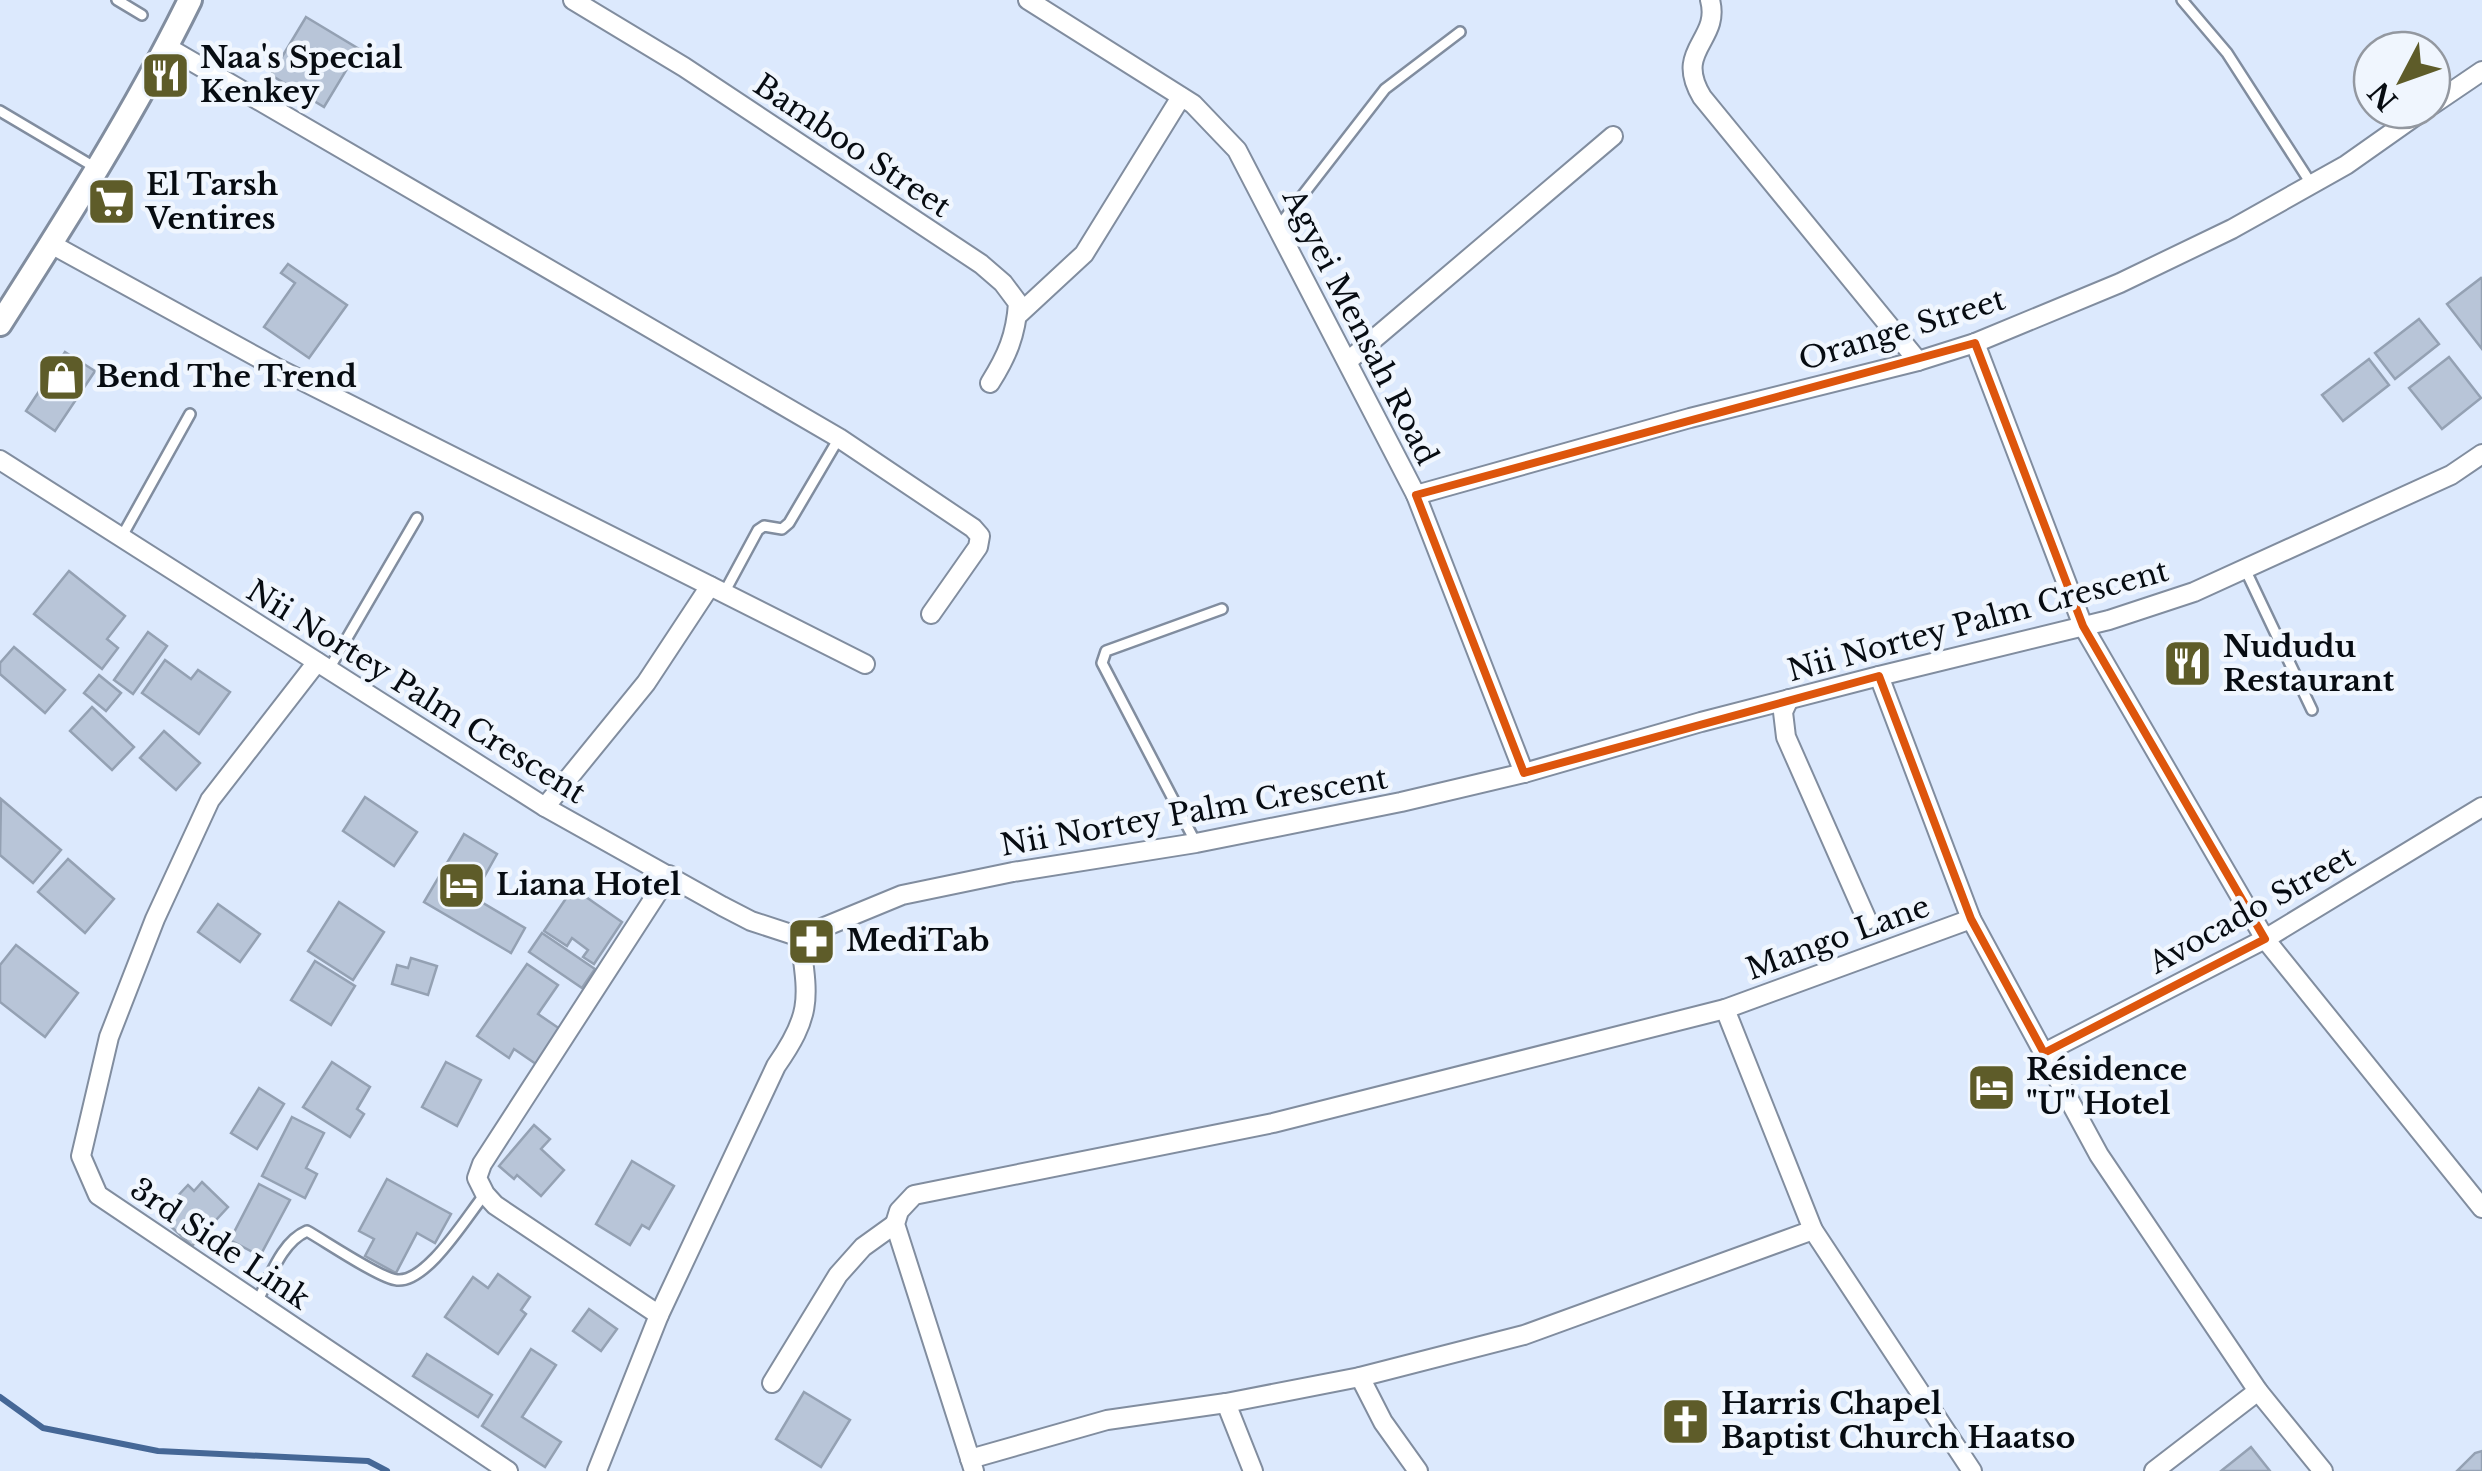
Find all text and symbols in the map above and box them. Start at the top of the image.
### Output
north arrow [2352,30,2452,130]
place label: Naa's Special Kenkey [200,39,403,110]
restaurant icon: Naa's Special Kenkey [139,49,191,101]
street label: Bamboo Street [747,66,958,225]
text: N [2362,75,2405,117]
place label: El Tarsh Ventires [145,166,279,237]
supermarket icon: El Tarsh Ventires [85,176,137,228]
street label: Agyei Mensah Road [1274,182,1446,471]
street label: Orange Street [1794,280,2010,378]
shop icon: Bend The Trend [35,351,87,403]
place label: Bend The Trend [96,358,357,395]
street label: Nii Nortey Palm Crescent [1784,552,2173,689]
street label: Nii Nortey Palm Crescent [240,572,593,812]
place label: Nududu Restaurant [2223,628,2395,699]
restaurant icon: Nududu Restaurant [2162,638,2214,690]
street label: Nii Nortey Palm Crescent [997,759,1391,864]
street label: Avocado Street [2141,837,2362,982]
hotel icon: Liana Hotel [435,859,487,911]
place label: Liana Hotel [496,866,681,903]
street label: Mango Lane [1741,887,1935,988]
pharmacy icon: MediTab [785,915,837,967]
place label: MediTab [846,922,990,959]
place label: Résidence "U" Hotel [2026,1051,2187,1122]
hotel icon: Résidence "U" Hotel [1965,1061,2017,1113]
street label: 3rd Side Link [124,1170,317,1317]
place label: Harris Chapel Baptist Church Haatso [1721,1385,2075,1456]
church icon: Harris Chapel Baptist Church Haatso [1660,1395,1712,1447]

